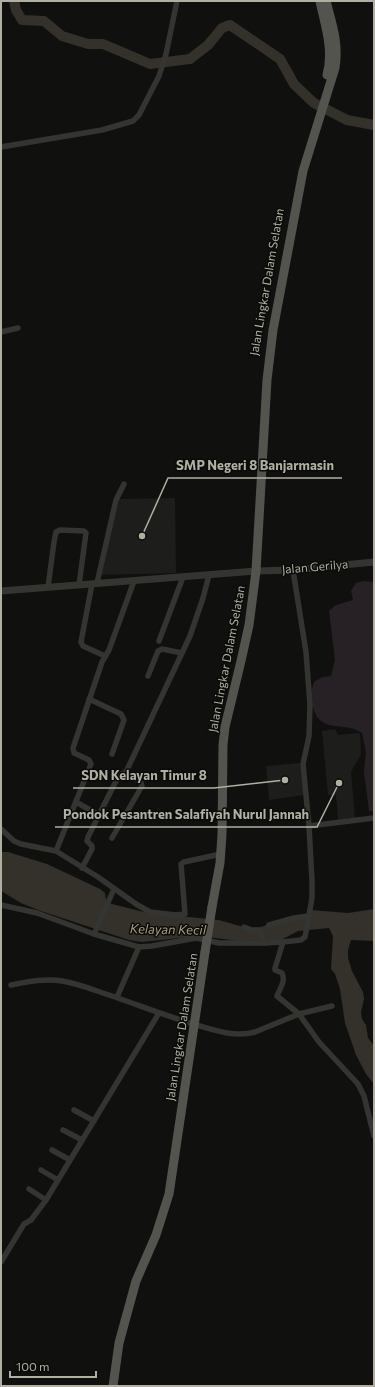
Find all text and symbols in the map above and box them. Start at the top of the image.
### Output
street label: Jalan Lingkar Dalam Selatan [246,207,287,357]
callout: SMP Negeri 8 Banjarmasin [168,453,342,478]
text: SMP Negeri 8 Banjarmasin [176,457,334,473]
street label: Jalan Gerilya [281,556,349,577]
street label: Jalan Lingkar Dalam Selatan [205,584,248,734]
callout: SDN Kelayan Timur 8 [73,763,214,788]
text: SDN Kelayan Timur 8 [81,767,207,783]
callout: Pondok Pesantren Salafiyah Nurul Jannah [55,802,317,827]
text: Pondok Pesantren Salafiyah Nurul Jannah [63,806,309,822]
water label: Kelayan Kecil [130,920,207,938]
street label: Jalan Lingkar Dalam Selatan [162,952,201,1102]
scale bar [10,1353,96,1379]
text: 100 m [16,1359,50,1373]

